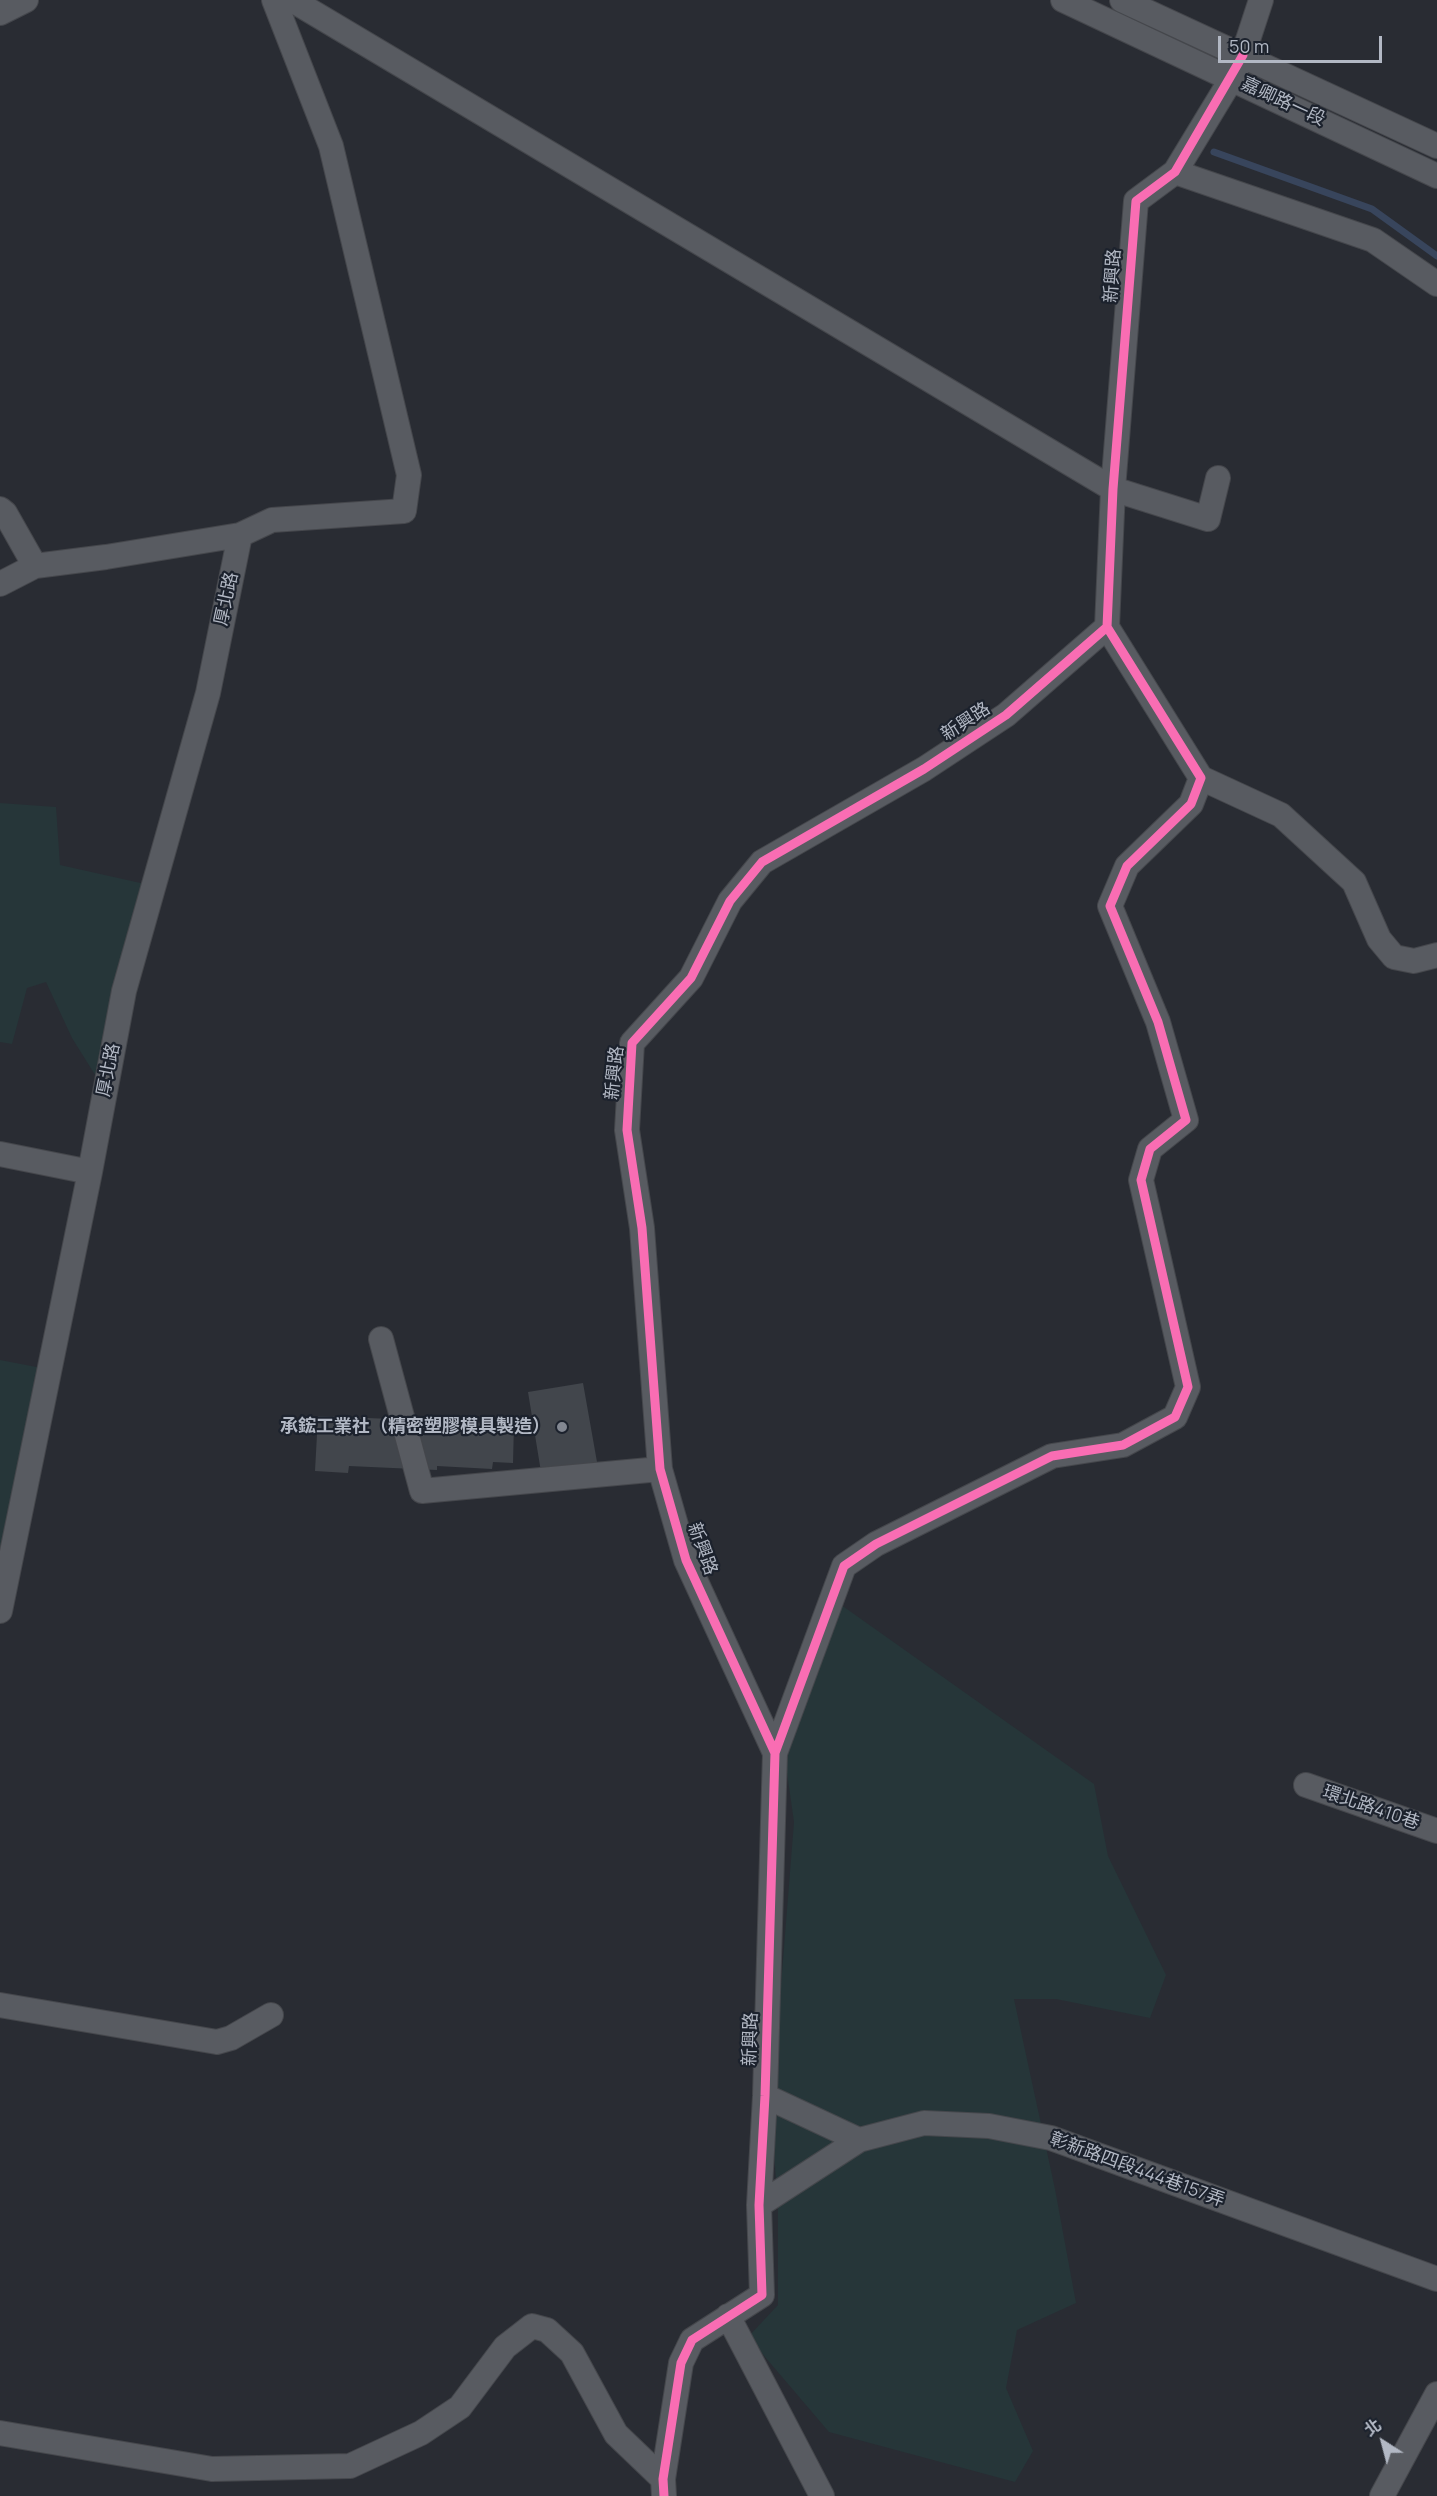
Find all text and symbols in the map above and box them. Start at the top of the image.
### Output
scale bar [1221,24,1384,62]
text: 50 m [1229,34,1269,58]
street label: 嘉卿路一段 [1238,73,1328,131]
street label: 新興路 [1100,248,1126,304]
street label: 厚北路 [211,570,243,628]
street label: 新興路 [937,698,995,746]
street label: 厚北路 [93,1041,125,1099]
street label: 新興路 [601,1045,629,1101]
place label: 承鋐工業社（精密塑膠模具製造） [280,1416,550,1438]
marker: 承鋐工業社（精密塑膠模具製造） [555,1420,569,1434]
street label: 新興路 [683,1520,721,1578]
street label: 環北路410巷 [1320,1781,1422,1835]
street label: 新興路 [739,2012,763,2066]
street label: 彰新路四段444巷157弄 [1047,2128,1227,2212]
north arrow [1353,2412,1413,2472]
text: 北 [1359,2414,1385,2441]

